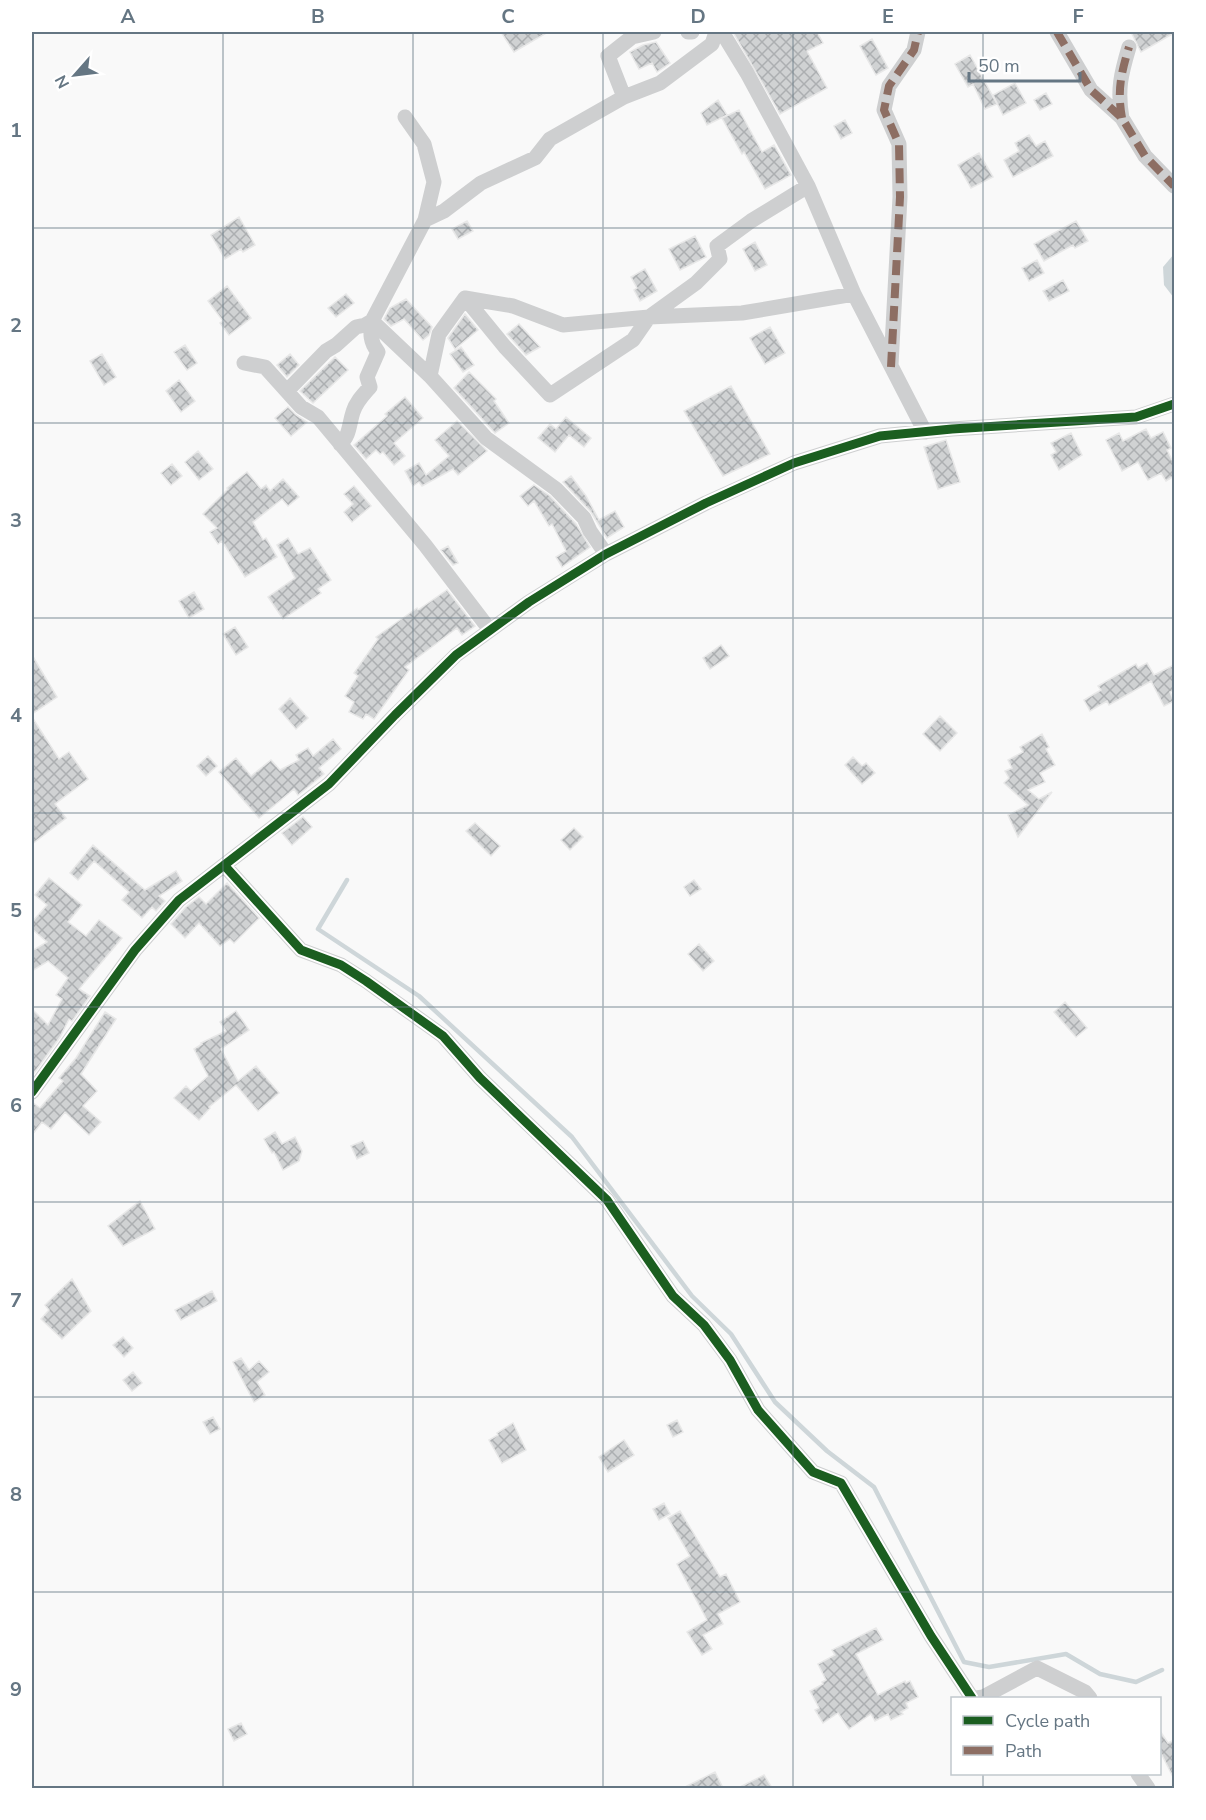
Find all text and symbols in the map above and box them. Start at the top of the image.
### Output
text: A [121,3,136,30]
text: B [311,3,325,30]
text: C [501,3,515,30]
text: D [690,3,706,30]
text: E [882,3,894,30]
text: F [1072,3,1084,30]
north arrow [45,45,105,105]
scale bar [969,45,1080,83]
text: 50 m [978,54,1020,78]
text: N [50,71,75,92]
text: 1 [10,117,22,144]
text: 2 [10,312,22,339]
text: 3 [10,507,22,534]
text: 4 [10,702,22,729]
text: 5 [10,897,22,924]
text: 6 [10,1092,22,1119]
text: 7 [10,1287,22,1314]
text: 8 [10,1481,22,1508]
text: 9 [10,1676,22,1703]
legend [951,1697,1161,1775]
text: Cycle path [1005,1709,1090,1733]
text: Path [1005,1739,1042,1763]

